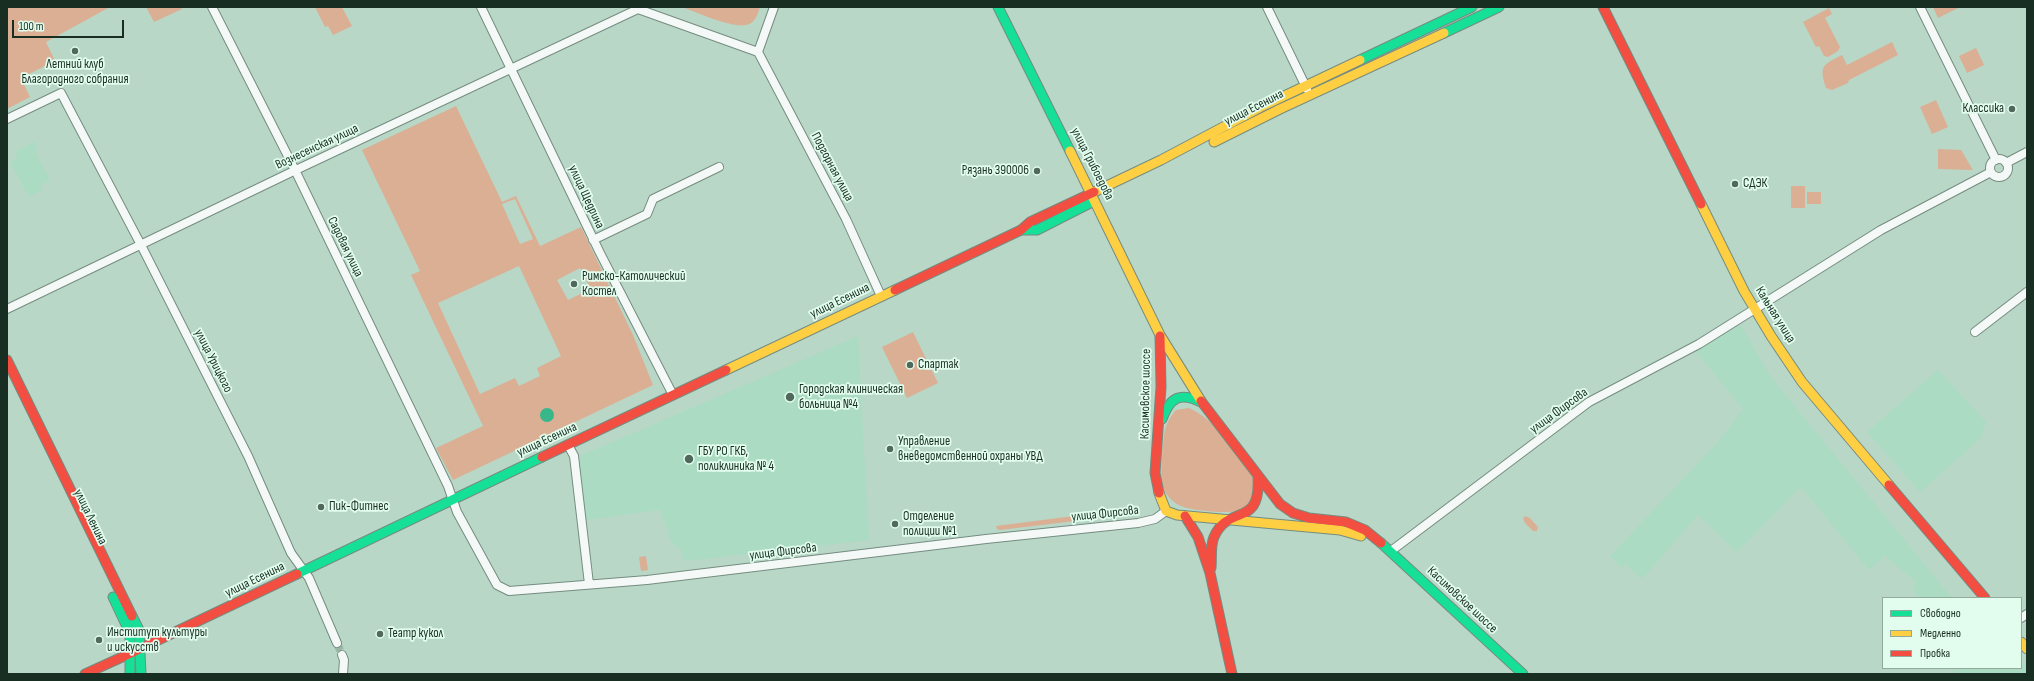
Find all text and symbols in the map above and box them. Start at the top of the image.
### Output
scale bar [14,12,126,38]
text: 100 m [19,19,44,34]
marker: Летний клуб Благородного собрания [70,46,80,56]
place label: Летний клуб Благородного собрания [21,57,129,88]
street label: улица Есенина [1222,86,1286,130]
place label: Классика [1963,101,2004,117]
marker: Классика [2007,104,2017,114]
street label: Вознесенская улица [273,121,361,173]
street label: улица Грибоедова [1067,125,1117,203]
street label: Подгорная улица [807,130,857,204]
street label: улица Щедрина [565,163,607,231]
place label: Рязань 390006 [962,163,1029,179]
marker: Рязань 390006 [1032,166,1042,176]
place label: СДЭК [1743,176,1767,192]
marker: СДЭК [1730,179,1740,189]
street label: Садовая улица [324,214,366,280]
place label: Римско-Католический Костел [582,269,685,300]
marker: Римско-Католический Костел [569,279,579,289]
street label: улица Есенина [808,280,872,322]
street label: Кальная улица [1752,284,1798,346]
street label: улица Урицкого [190,327,236,395]
street label: Касимовское шоссе [1137,349,1155,439]
place label: Спартак [918,357,958,373]
marker: Спартак [905,360,915,370]
place label: Городская клиническая больница №4 [799,382,903,413]
street label: улица Фирсова [1527,385,1591,437]
marker: Городская клиническая больница №4 [784,391,796,403]
street label: улица Есенина [515,419,579,461]
place label: Управление вневедомственной охраны УВД [898,434,1043,465]
place label: ГБУ РО ГКБ, поликлиника № 4 [698,444,774,475]
marker: Управление вневедомственной охраны УВД [885,444,895,454]
marker: ГБУ РО ГКБ, поликлиника № 4 [683,453,695,465]
street label: улица Ленина [70,487,110,547]
place label: Пик-Фитнес [329,499,389,515]
marker: Пик-Фитнес [316,502,326,512]
street label: улица Фирсова [1071,503,1139,525]
place label: Отделение полиции №1 [903,509,957,540]
marker: Отделение полиции №1 [890,519,900,529]
street label: улица Фирсова [749,540,817,564]
street label: улица Есенина [223,559,287,601]
street label: Касимовское шоссе [1424,563,1500,637]
legend [1882,597,2022,669]
text: Свободно [1920,606,1961,621]
place label: Институт культуры и искусств [107,625,207,656]
place label: Театр кукол [388,626,443,642]
text: Медленно [1920,626,1961,641]
marker: Театр кукол [375,629,385,639]
marker: Институт культуры и искусств [94,635,104,645]
text: Пробка [1920,646,1950,661]

